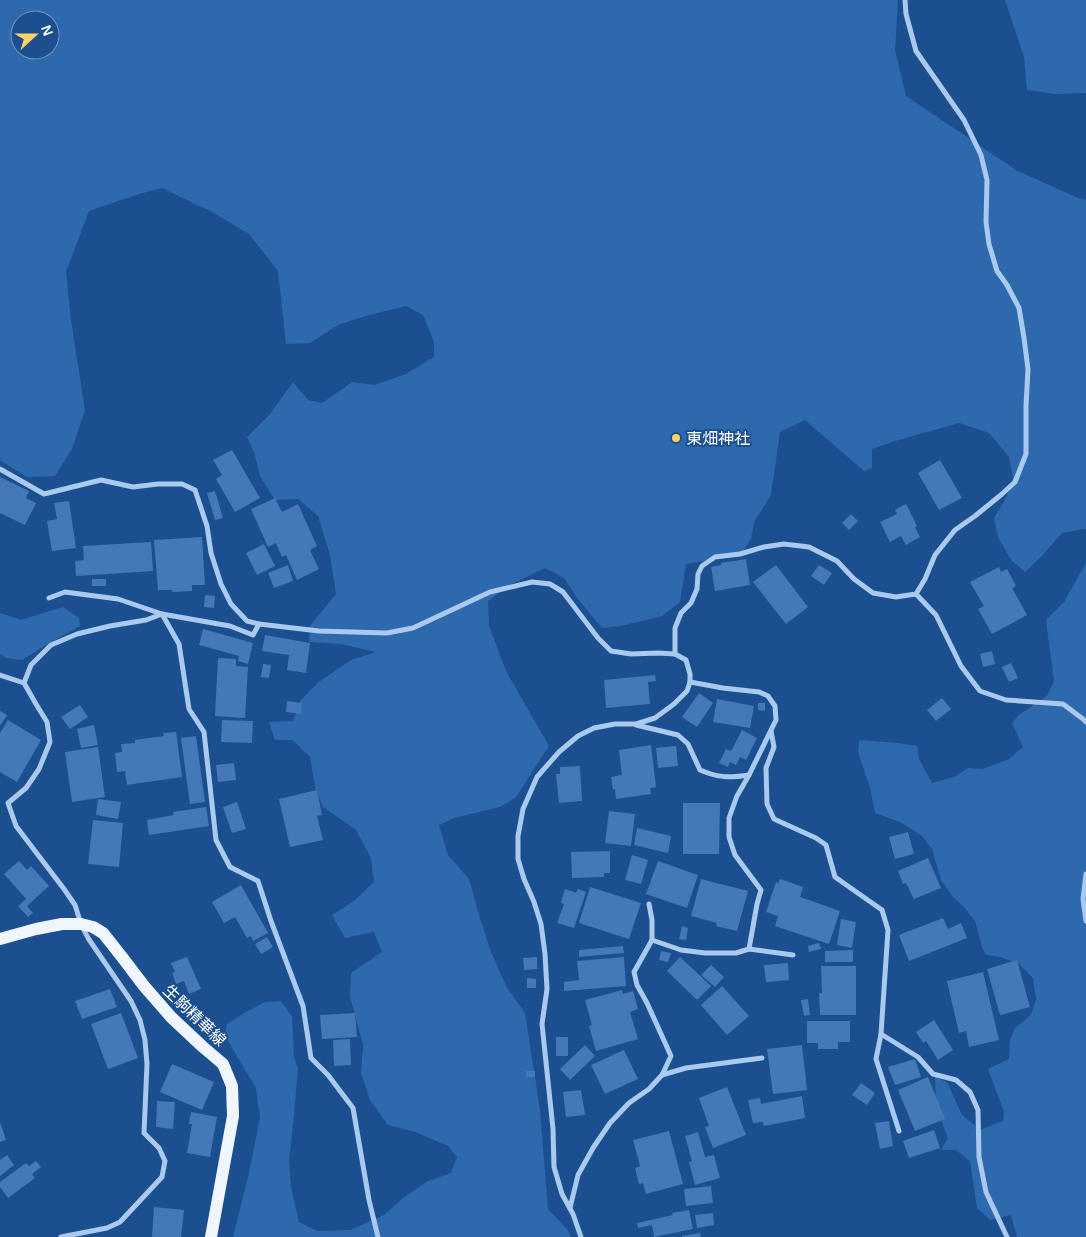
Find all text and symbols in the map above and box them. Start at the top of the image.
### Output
north arrow [10,10,60,60]
text: N [38,23,56,38]
place label: 東畑神社 [686,430,750,447]
marker: 東畑神社 [670,432,682,444]
street label: 生駒精華線 [160,981,229,1049]

